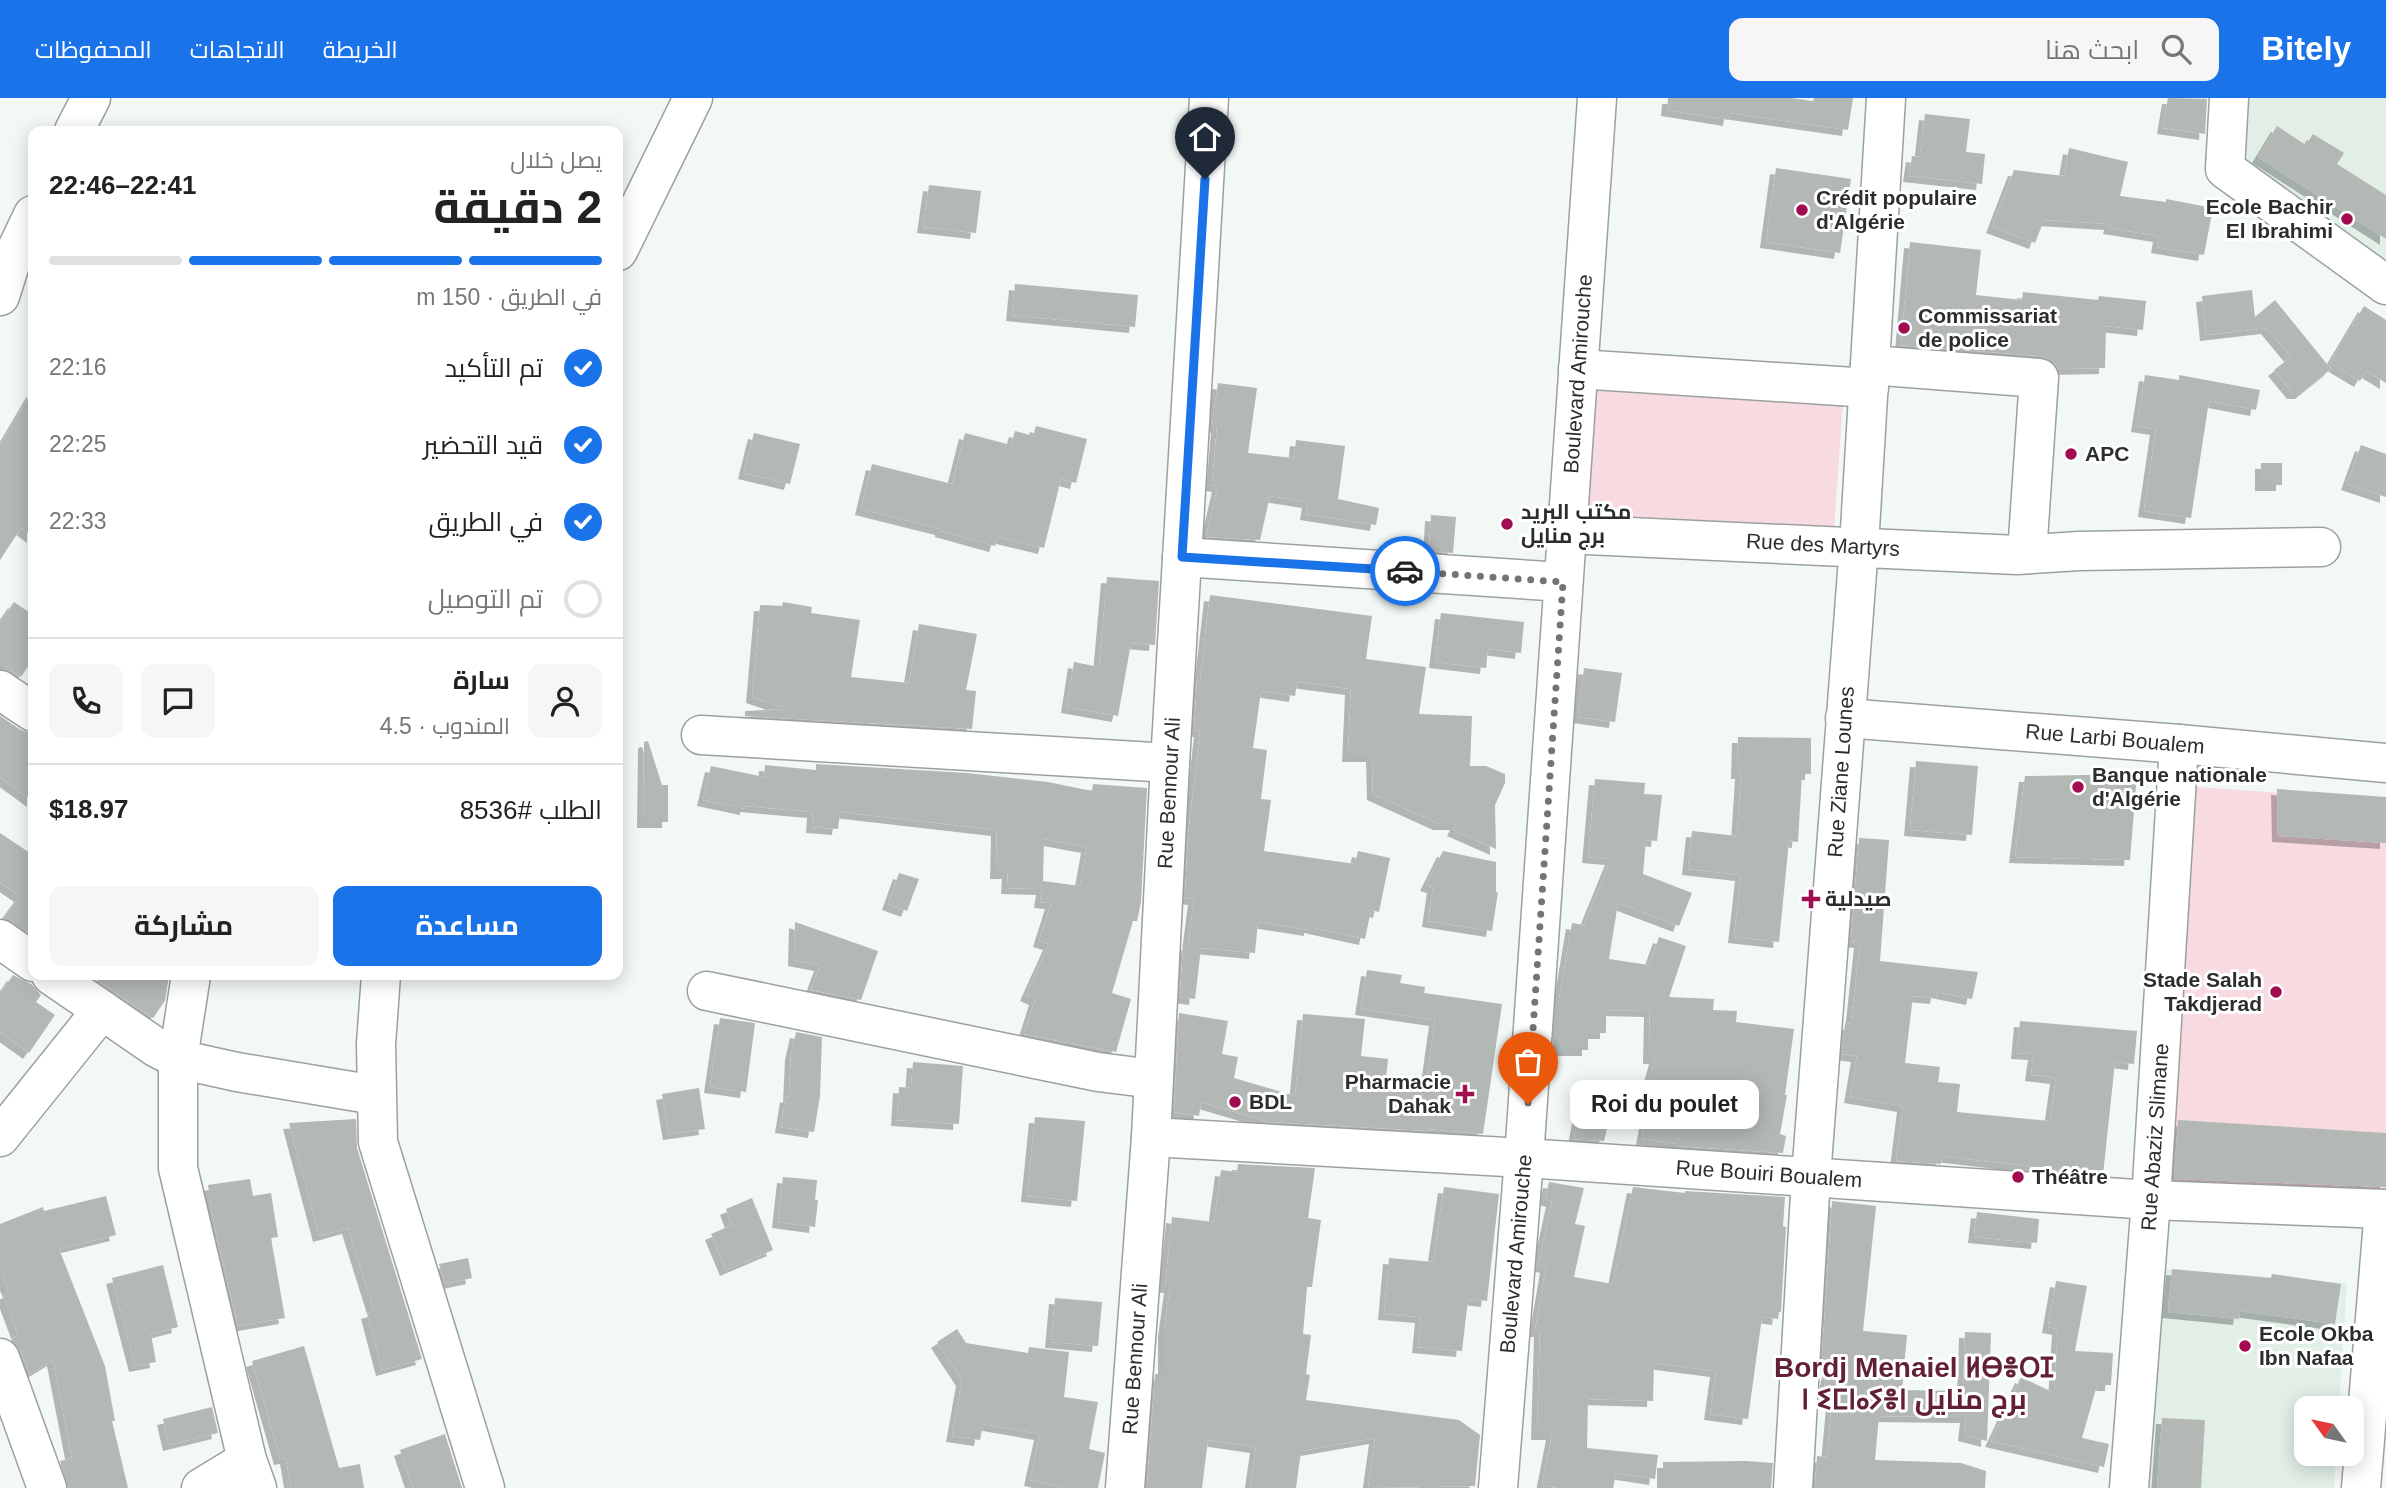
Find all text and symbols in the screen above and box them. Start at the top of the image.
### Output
search box [1729,18,2219,81]
icon: search [2157,30,2195,68]
text: Bitely [2261,30,2351,67]
text: ابحث هنا [2045,35,2139,65]
text: المحفوظات [35,36,152,63]
text: الاتجاهات [190,36,285,63]
text: الخريطة [323,36,398,63]
pin [1175,107,1235,179]
icon: home [1186,118,1224,156]
text: يصل خلال [510,147,602,173]
text: 22:41–22:46 [49,170,196,200]
text: 2 دقيقة [434,181,602,233]
place label: Crédit populaire d'Algérie [1816,186,1977,233]
place label: Ecole Bachir El Ibrahimi [2206,195,2333,242]
marker: Crédit populaire d'Algérie [1794,202,1810,218]
marker: Ecole Bachir El Ibrahimi [2339,211,2355,227]
street label: Boulevard Amirouche [1559,274,1596,474]
text: في الطريق · 150 m [416,284,602,310]
place label: Commissariat de police [1918,304,2057,351]
marker: Commissariat de police [1896,320,1912,336]
icon: check [564,349,602,387]
text: تم التأكيد [444,353,543,383]
text: 22:16 [49,354,107,380]
icon: check [564,426,602,464]
text: قيد التحضير [423,430,543,460]
text: 22:25 [49,431,107,457]
place label: APC [2085,442,2129,465]
marker: APC [2063,446,2079,462]
place label: مكتب البريد برج منايل [1521,500,1631,550]
icon: check [564,503,602,541]
text: في الطريق [428,507,543,537]
text: 22:33 [49,508,107,534]
marker: مكتب البريد برج منايل [1499,516,1515,532]
street label: Rue des Martyrs [1746,529,1901,560]
courier [1370,536,1440,606]
icon: car [1386,552,1424,590]
text: تم التوصيل [428,584,543,614]
button: phone [49,664,123,738]
button: chat [141,664,215,738]
button: person [528,664,602,738]
text: سارة [453,665,510,695]
street label: Rue Ziane Lounes [1823,686,1858,858]
text: المندوب · 4.5 [380,713,510,739]
street label: Rue Bennour Ali [1153,717,1184,869]
street label: Rue Larbi Boualem [2024,719,2206,758]
place label: Banque nationale d'Algérie [2092,763,2267,810]
marker: Banque nationale d'Algérie [2070,779,2086,795]
text: $18.97 [49,794,129,824]
text: الطلب #8536 [460,795,602,825]
button: مشاركة [49,886,319,966]
button: مساعدة [333,886,602,966]
place label: صيدلية [1825,887,1892,911]
marker: صيدلية [1803,891,1819,907]
place label: Stade Salah Takdjerad [2143,968,2262,1015]
marker: Stade Salah Takdjerad [2268,984,2284,1000]
pin [1498,1032,1558,1104]
street label: Rue Abaziz Slimane [2136,1042,2173,1232]
icon: bag [1509,1043,1547,1081]
place label: Pharmacie Dahak [1345,1070,1451,1117]
callout: Roi du poulet [1570,1080,1759,1128]
marker: Pharmacie Dahak [1457,1086,1473,1102]
place label: BDL [1249,1090,1292,1113]
text: Roi du poulet [1591,1091,1738,1117]
marker: BDL [1227,1094,1243,1110]
street label: Boulevard Amirouche [1495,1154,1536,1354]
street label: Rue Bouiri Boualem [1675,1156,1863,1191]
place label: Théâtre [2032,1165,2108,1188]
marker: Théâtre [2010,1169,2026,1185]
street label: Rue Bennour Ali [1118,1282,1151,1435]
place label: Ecole Okba Ibn Nafaa [2259,1322,2374,1369]
marker: Ecole Okba Ibn Nafaa [2237,1338,2253,1354]
district label: Bordj Menaiel ⵍⴱⴻⵔⵊ ⵏ ⵉⵎⵏⴰⵢⴻⵏ برج منايل [1774,1352,2054,1418]
north arrow [2294,1396,2364,1466]
map controls [2294,1396,2364,1466]

